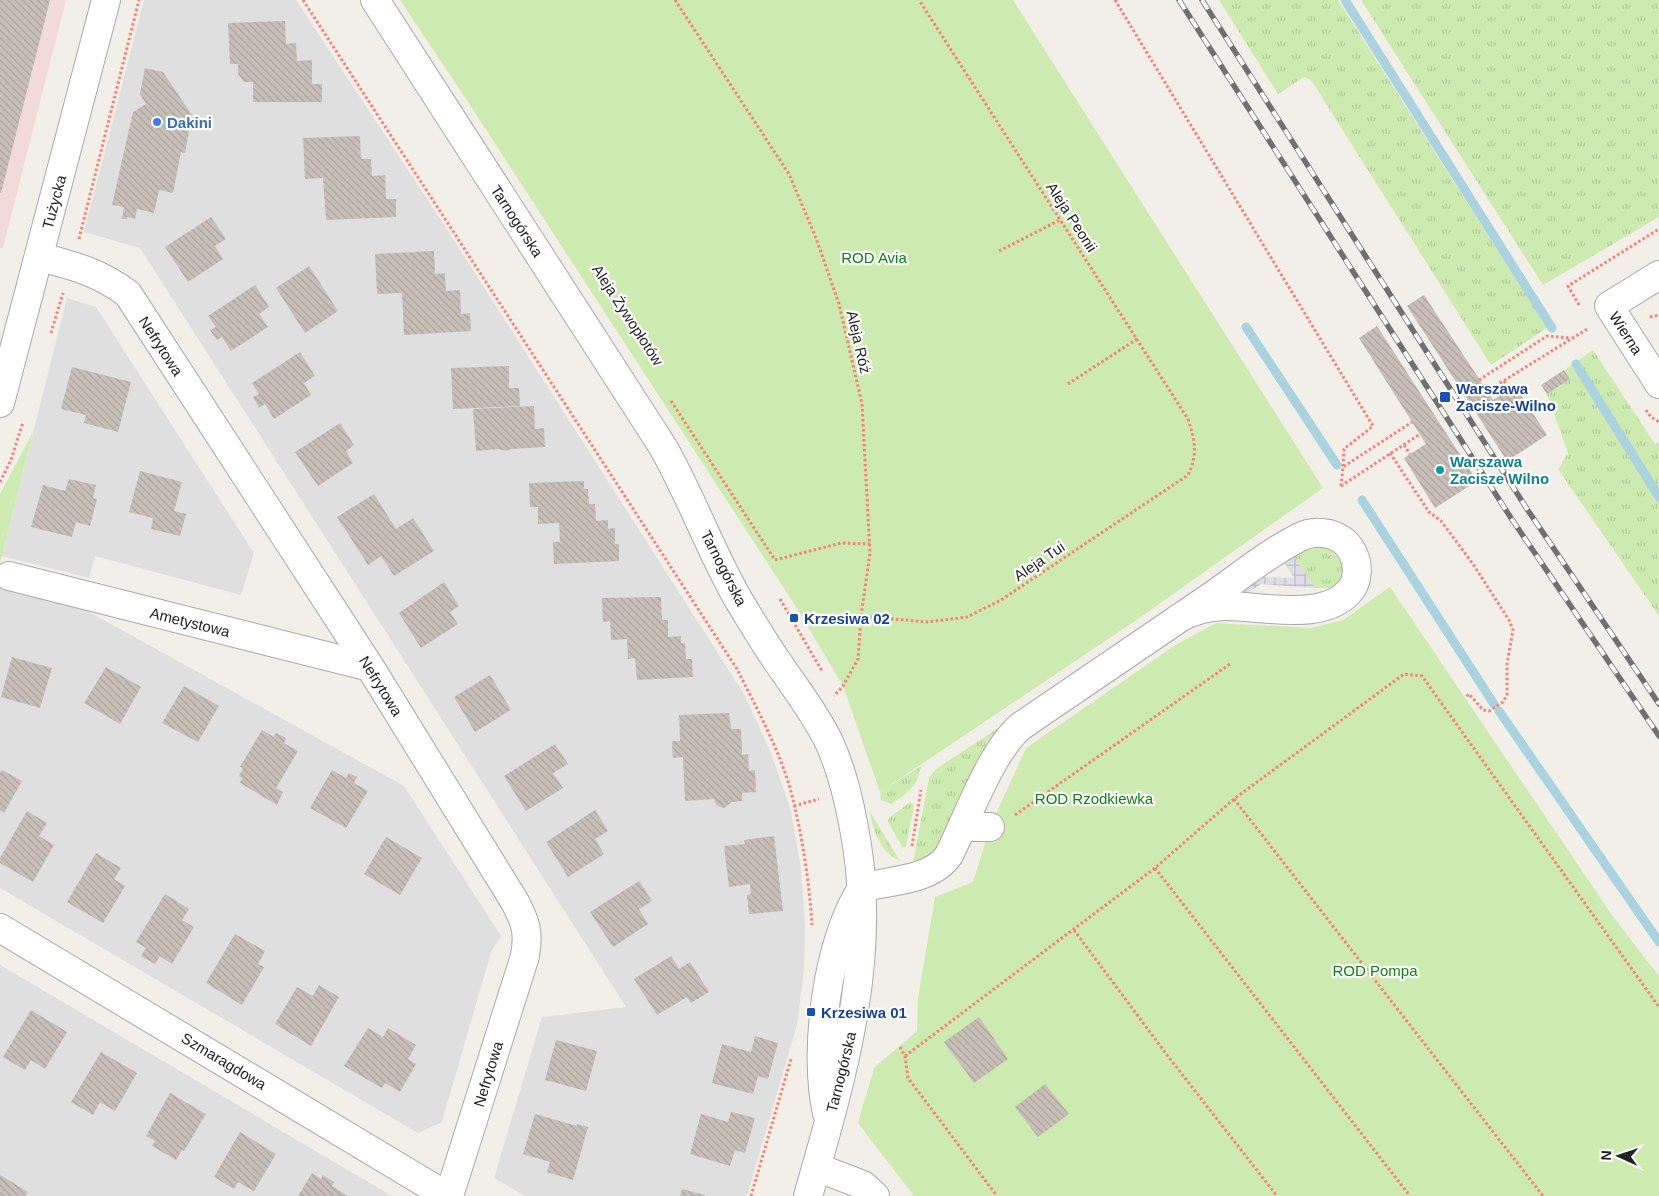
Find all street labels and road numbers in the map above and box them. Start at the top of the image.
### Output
street label: Tużycka [39,172,70,231]
street label: Aleja Peonii [1043,179,1101,255]
street label: Tarnogórska [487,182,547,261]
street label: Aleja Żywopłotów [589,261,667,369]
street label: Wierna [1606,308,1646,358]
street label: Aleja Róż [843,309,875,375]
street label: Nefrytowa [135,313,187,379]
street label: Tarnogórska [698,527,751,609]
street label: Aleja Tui [1010,538,1068,584]
street label: Ametystowa [148,604,232,640]
street label: Nefrytowa [356,653,406,720]
street label: Szmaragdowa [179,1029,270,1093]
street label: Tarnogórska [823,1029,859,1114]
street label: Nefrytowa [470,1039,506,1109]

